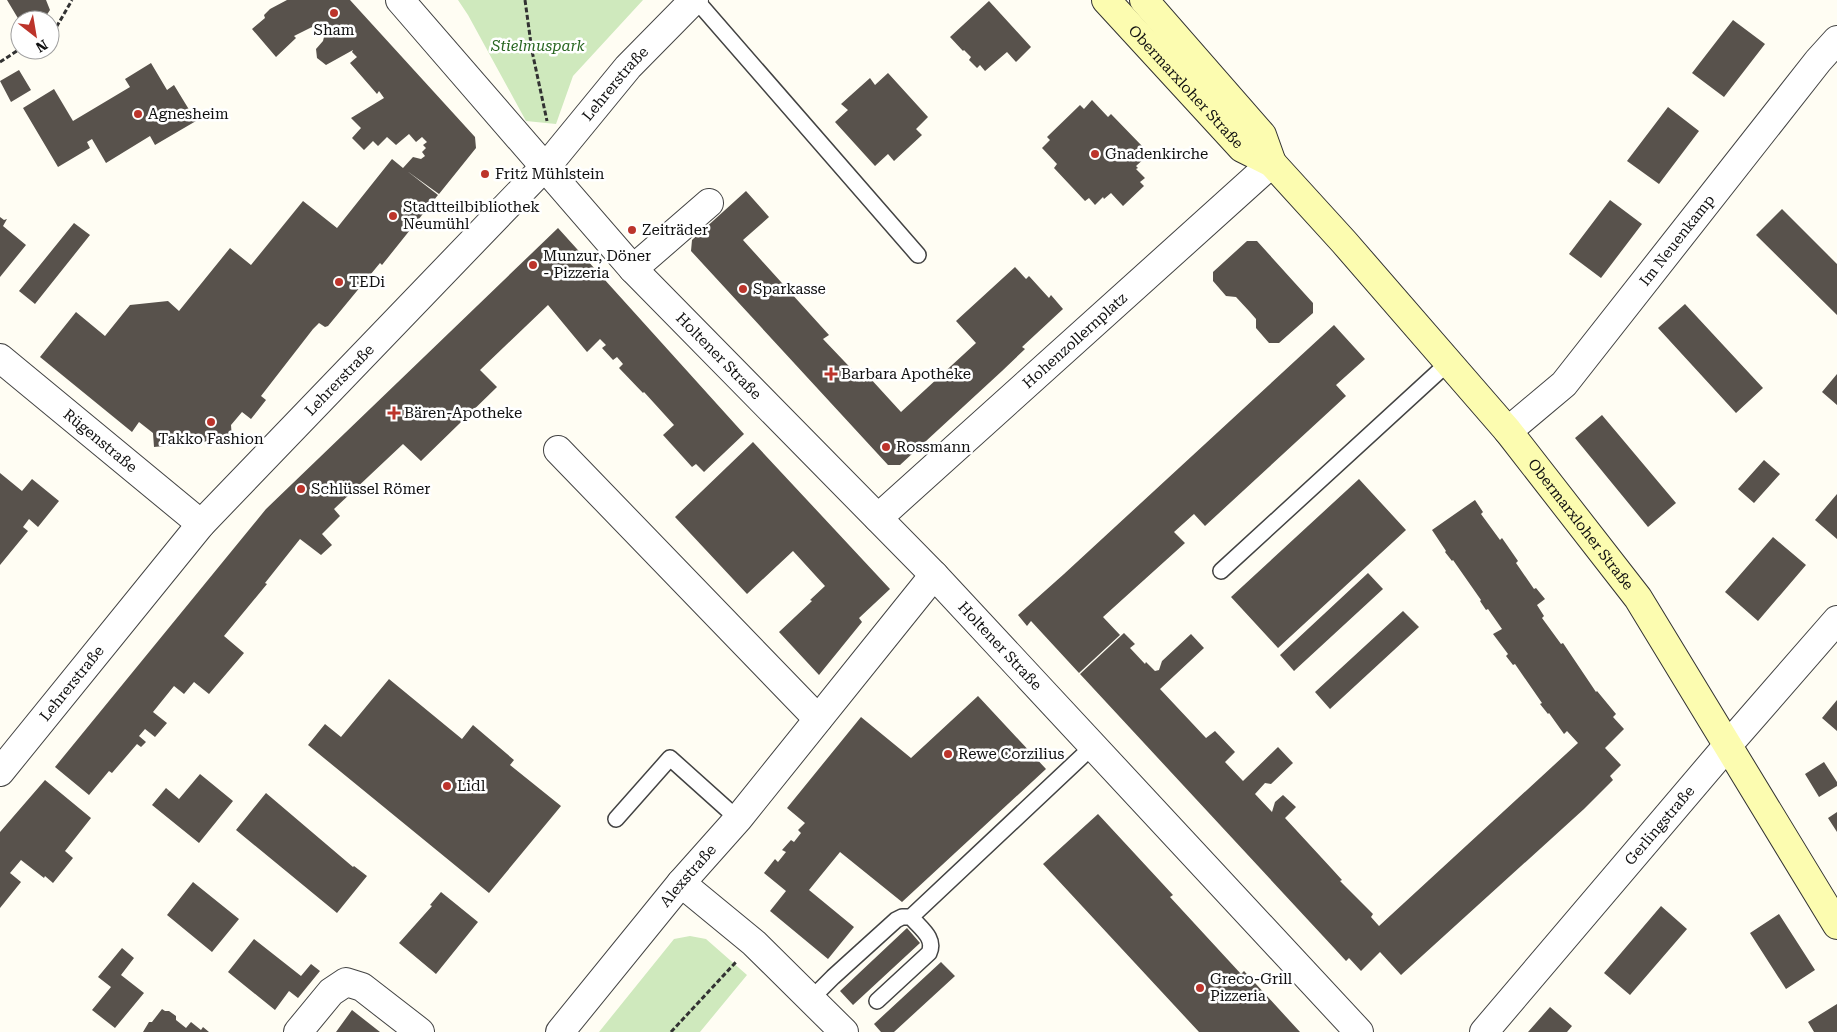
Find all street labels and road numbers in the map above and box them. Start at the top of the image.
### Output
street label: Obermarxloher Straße [1125,21,1247,152]
street label: Lehrerstraße [579,43,652,125]
street label: Im Neuenkamp [1636,191,1719,289]
street label: Hohenzollernplatz [1019,289,1131,392]
street label: Holtener Straße [672,309,765,403]
street label: Lehrerstraße [301,341,378,419]
street label: Rügenstraße [60,405,141,476]
street label: Obermarxloher Straße [1524,455,1637,594]
street label: Holtener Straße [954,598,1046,694]
street label: Lehrerstraße [36,642,108,725]
street label: Gerlingstraße [1621,782,1698,869]
street label: Alexstraße [656,841,720,911]

